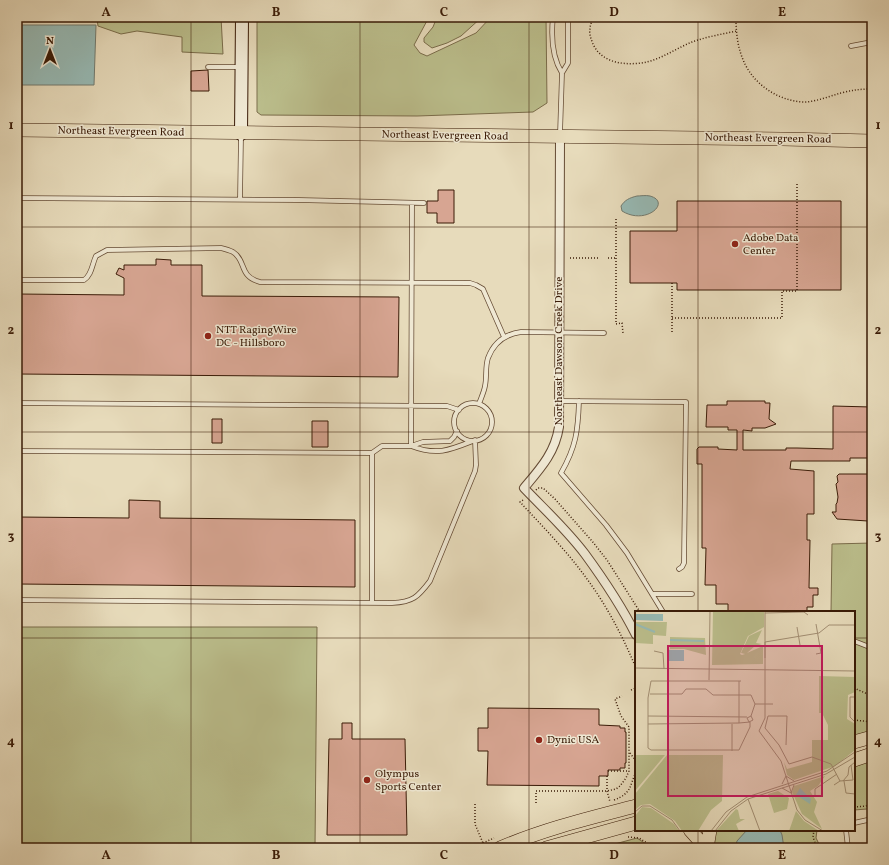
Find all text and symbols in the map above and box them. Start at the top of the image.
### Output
text: A [101,4,111,22]
text: B [272,4,281,22]
text: C [440,4,448,22]
text: D [609,4,619,22]
text: E [778,4,786,22]
north arrow [30,30,70,70]
text: N [46,34,54,49]
text: 1 [8,117,14,135]
text: 1 [875,117,881,135]
street label: Northeast Evergreen Road [57,123,185,141]
street label: Northeast Evergreen Road [381,127,509,145]
street label: Northeast Evergreen Road [704,130,832,148]
place label: Adobe Data Center [743,231,799,259]
marker: Adobe Data Center [730,239,740,249]
street label: Northeast Dawson Creek Drive [552,277,567,425]
text: 2 [8,322,15,340]
text: 2 [875,322,882,340]
place label: NTT RagingWire DC - Hillsboro [216,323,297,351]
marker: NTT RagingWire DC - Hillsboro [203,331,213,341]
text: 3 [8,528,15,546]
text: 3 [875,528,882,546]
inset map [635,611,855,831]
text: 4 [7,733,15,751]
place label: Dynic USA [547,733,599,748]
text: 4 [874,733,882,751]
marker: Dynic USA [534,735,544,745]
place label: Olympus Sports Center [375,767,442,795]
marker: Olympus Sports Center [362,775,372,785]
text: A [101,847,111,865]
text: B [272,847,281,865]
text: C [440,847,448,865]
text: D [609,847,619,865]
text: E [778,847,786,865]

